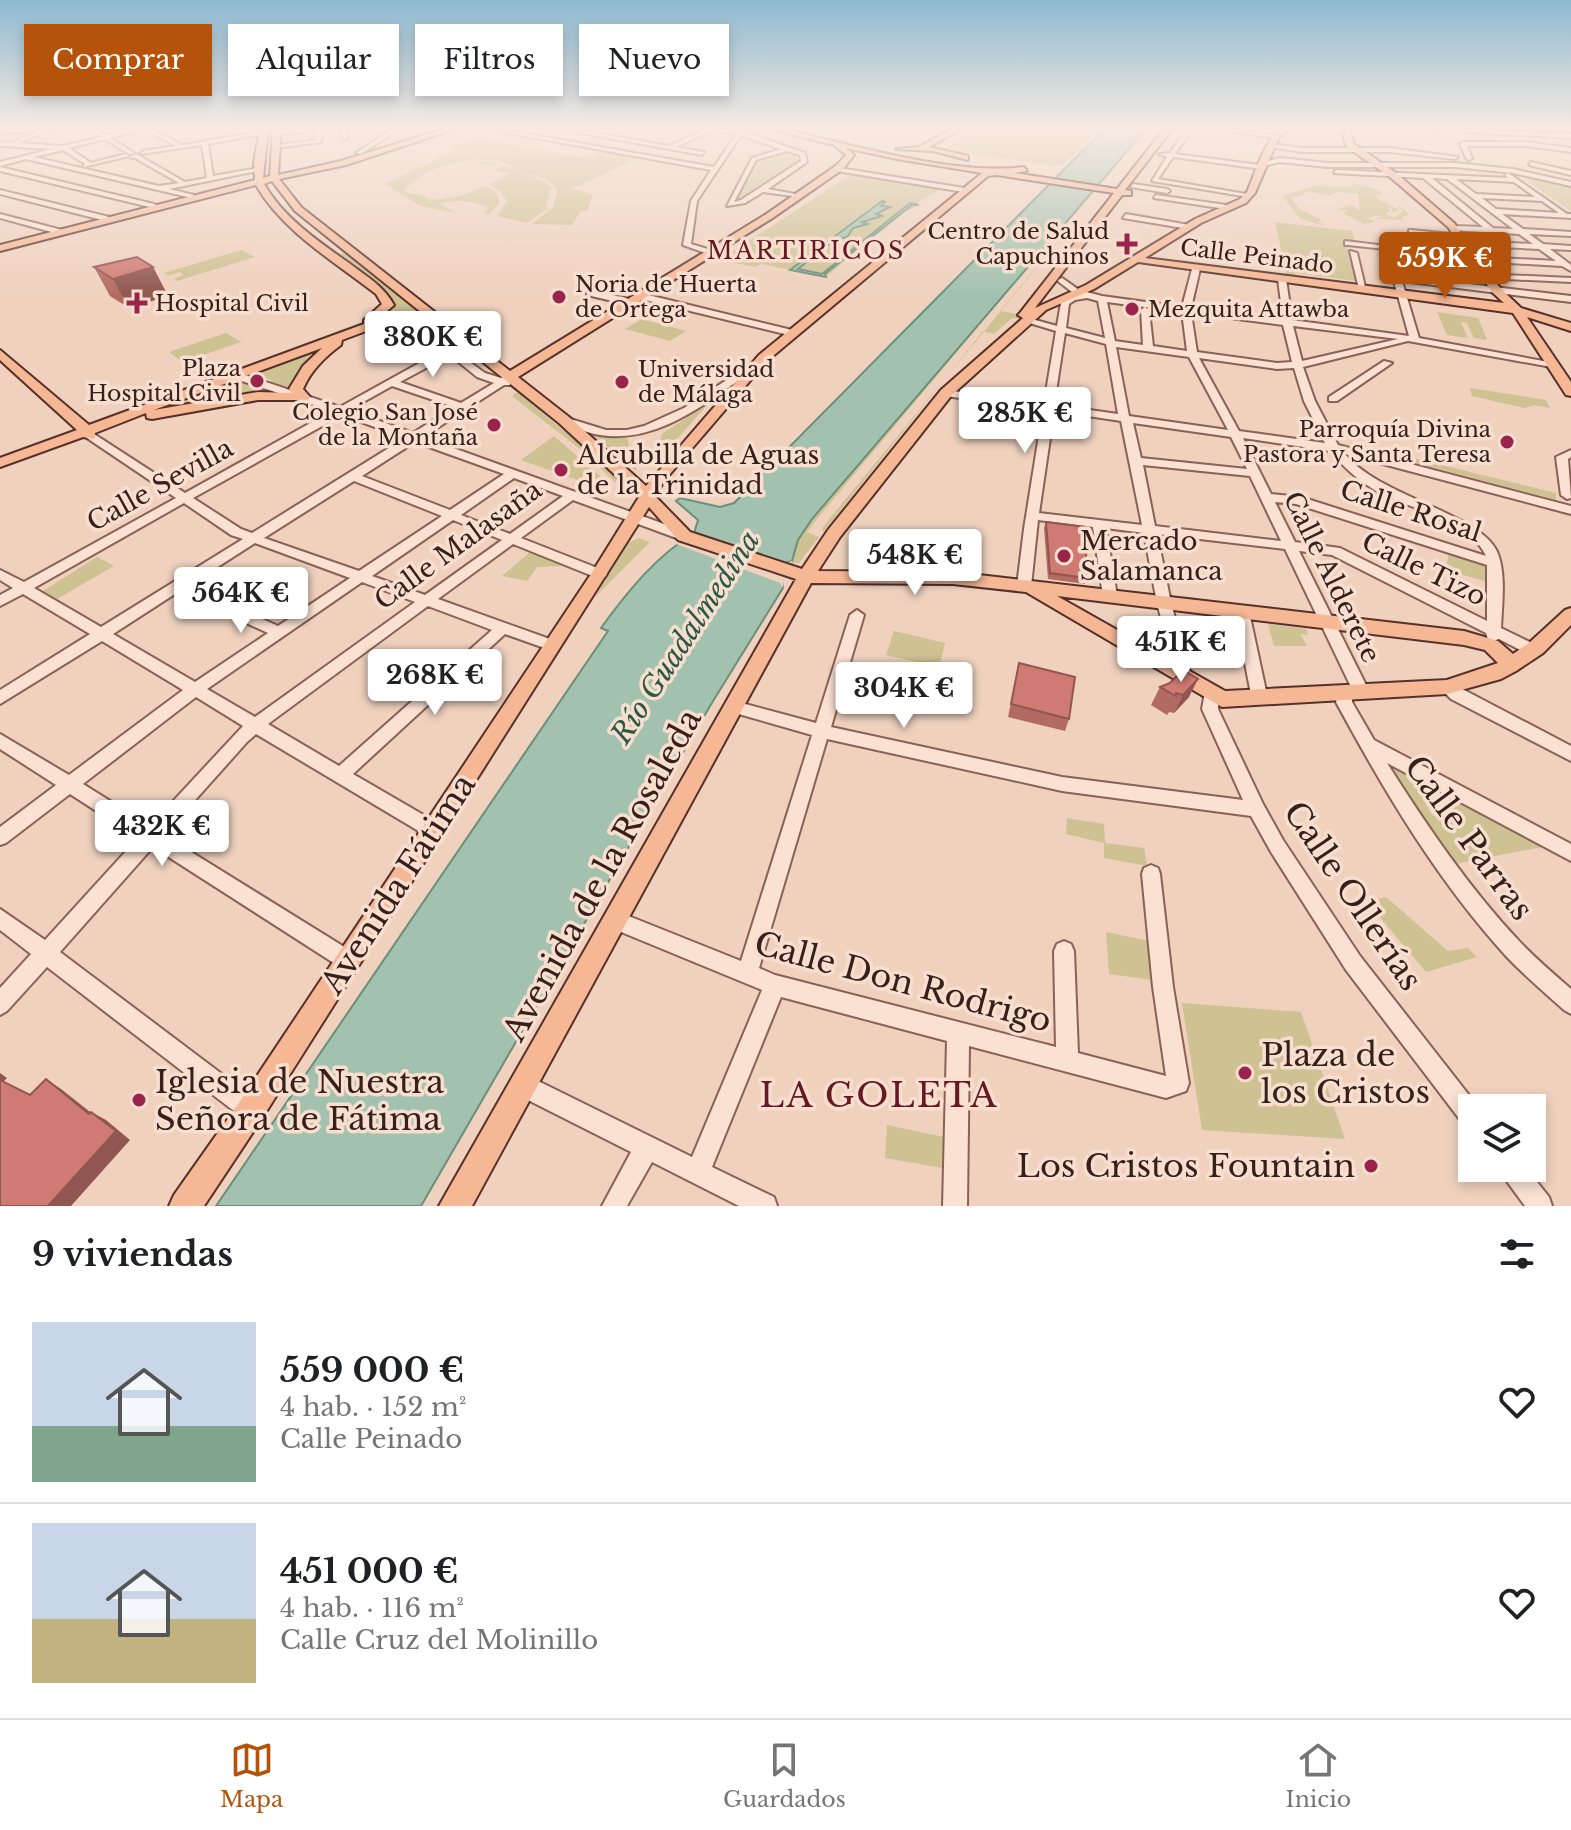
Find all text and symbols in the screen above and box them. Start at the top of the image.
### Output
chip: Comprar [24,24,212,96]
chip: Alquilar [228,24,399,96]
chip: Filtros [415,24,563,96]
chip: Nuevo [579,24,729,96]
place label: Centro de Salud Capuchinos [927,218,1109,270]
pin: 559K € [1380,232,1510,300]
marker: Centro de Salud Capuchinos [1116,233,1138,255]
street label: Calle Peinado [1179,234,1335,279]
district label: MARTIRICOS [707,236,905,265]
text: 559K € [1397,242,1493,274]
place label: Noria de Huerta de Ortega [575,271,758,323]
marker: Noria de Huerta de Ortega [550,288,568,306]
place label: Hospital Civil [155,290,309,317]
marker: Hospital Civil [126,292,148,314]
place label: Mezquita Attawba [1148,296,1350,323]
marker: Mezquita Attawba [1123,300,1141,318]
pin: 380K € [368,311,498,379]
text: 380K € [383,321,483,353]
place label: Plaza Hospital Civil [87,355,242,407]
place label: Universidad de Málaga [638,356,774,408]
marker: Plaza Hospital Civil [248,372,266,390]
marker: Universidad de Málaga [613,373,631,391]
pin: 285K € [960,387,1090,455]
text: 285K € [977,397,1073,429]
place label: Colegio San José de la Montaña [292,399,479,451]
marker: Colegio San José de la Montaña [485,416,503,434]
place label: Parroquía Divina Pastora y Santa Teresa [1243,416,1492,468]
street label: Calle Sevilla [81,431,239,538]
marker: Parroquía Divina Pastora y Santa Teresa [1498,433,1516,451]
place label: Alcubilla de Aguas de la Trinidad [576,439,819,501]
marker: Alcubilla de Aguas de la Trinidad [552,461,570,479]
street label: Calle Malasaña [368,473,548,616]
street label: Calle Rosal [1336,473,1486,549]
street label: Calle Alderete [1277,486,1387,668]
water label: Río Guadalmedina [603,524,767,751]
place label: Mercado Salamanca [1080,525,1223,587]
street label: Calle Tizo [1357,525,1491,613]
pin: 548K € [850,529,980,597]
text: 548K € [867,539,963,571]
marker: Mercado Salamanca [1055,547,1073,565]
pin: 564K € [176,567,306,635]
text: 564K € [192,577,290,609]
pin: 451K € [1116,616,1246,684]
text: 451K € [1135,626,1227,658]
pin: 268K € [370,649,500,717]
text: 268K € [386,659,484,691]
pin: 304K € [839,662,969,730]
text: 304K € [854,672,954,704]
street label: Avenida de la Rosaleda [494,702,710,1049]
street label: Calle Parras [1396,748,1542,928]
street label: Avenida Fátima [311,766,484,1002]
street label: Calle Ollerías [1275,794,1431,998]
pin: 432K € [97,800,227,868]
text: 432K € [113,810,211,842]
street label: Calle Don Rodrigo [750,923,1056,1041]
place label: Plaza de los Cristos [1261,1035,1430,1112]
place label: Iglesia de Nuestra Señora de Fátima [155,1062,444,1139]
marker: Plaza de los Cristos [1236,1064,1254,1082]
district label: LA GOLETA [759,1074,999,1116]
marker: Iglesia de Nuestra Señora de Fátima [130,1091,148,1109]
map controls [1458,1094,1546,1182]
button: layers [1458,1094,1546,1182]
place label: Los Cristos Fountain [1017,1146,1355,1186]
marker: Los Cristos Fountain [1362,1157,1380,1175]
icon: filters [1495,1232,1539,1276]
text: 9 viviendas [32,1233,233,1275]
text: 559 000 € [280,1349,464,1391]
icon: home [96,1354,192,1450]
icon: heart [1495,1380,1539,1424]
text: 4 hab. · 152 m² [280,1391,466,1423]
text: Calle Peinado [280,1423,462,1455]
text: 451 000 € [280,1550,459,1592]
icon: home [96,1555,192,1651]
icon: heart [1495,1581,1539,1625]
text: 4 hab. · 116 m² [280,1592,464,1624]
text: Calle Cruz del Molinillo [280,1624,598,1656]
tab: Mapa [220,1738,283,1813]
tab: Guardados [723,1738,846,1813]
tab: Inicio [1286,1738,1351,1813]

